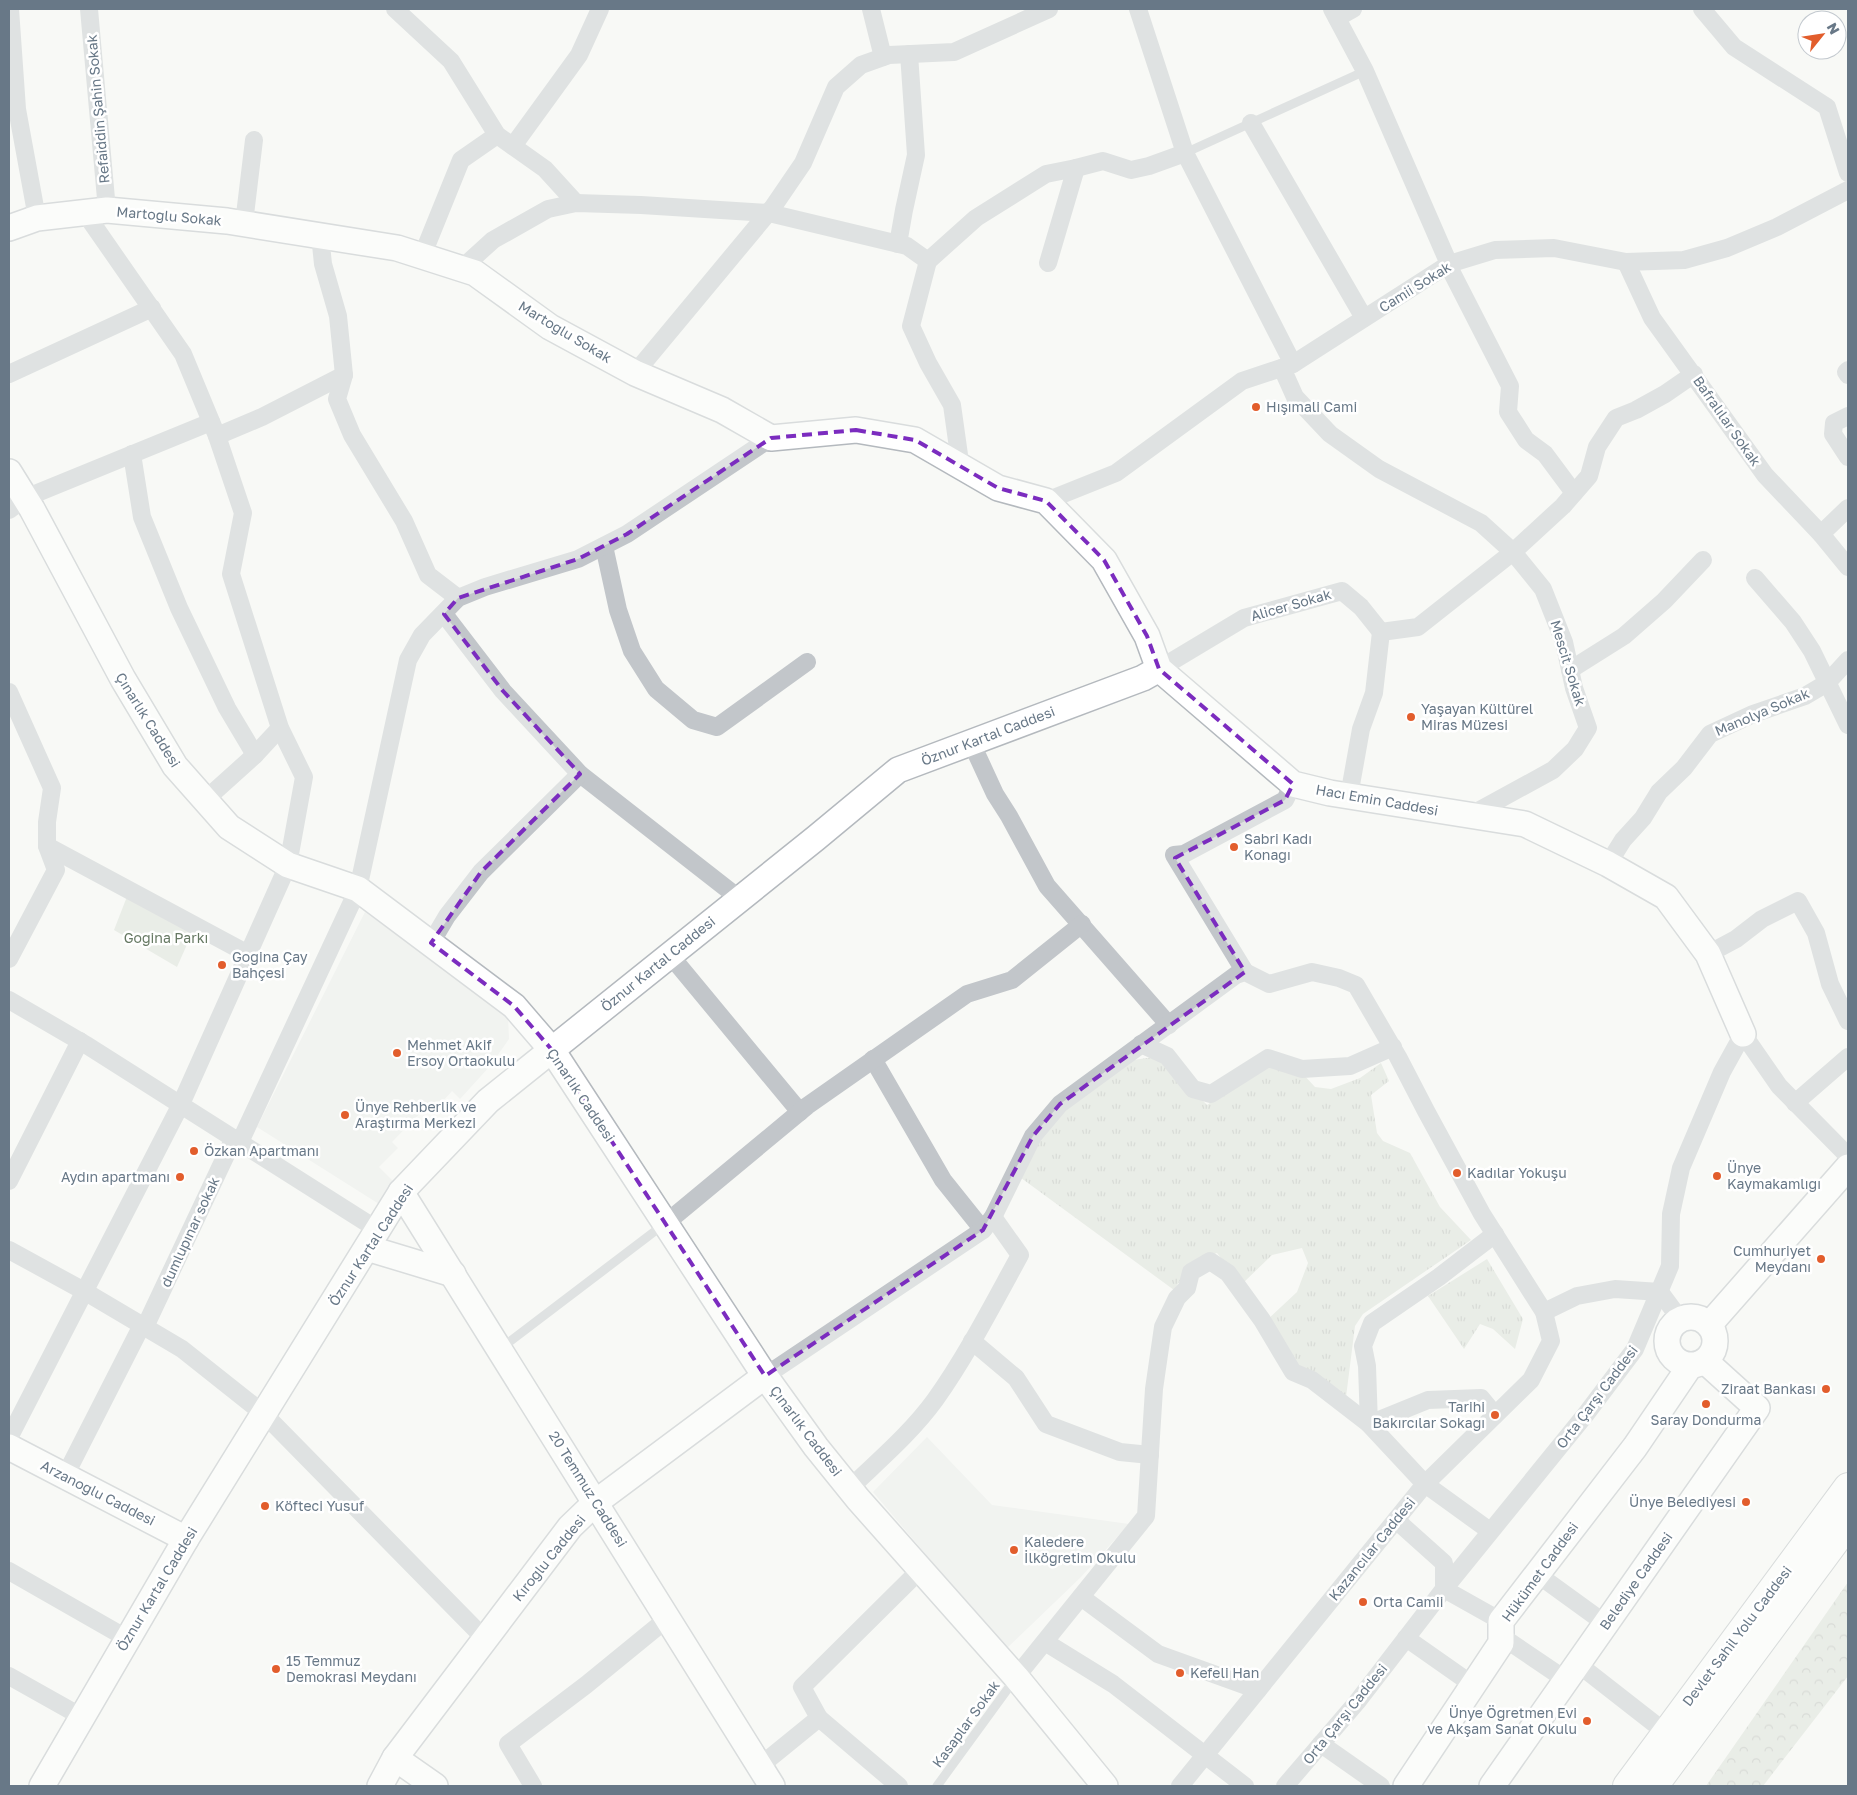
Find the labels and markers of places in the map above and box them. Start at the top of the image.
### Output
place label: Hışımali Cami [1266,398,1357,415]
marker: Hışımali Cami [1250,401,1262,413]
place label: Yaşayan Kültürel Miras Müzesi [1421,700,1533,733]
marker: Yaşayan Kültürel Miras Müzesi [1405,711,1417,723]
place label: Sabri Kadı Konağı [1244,830,1312,863]
marker: Sabri Kadı Konağı [1228,841,1240,853]
place label: Gogina Çay Bahçesi [232,948,308,981]
marker: Gogina Çay Bahçesi [216,959,228,971]
place label: Mehmet Akif Ersoy Ortaokulu [407,1036,515,1069]
marker: Mehmet Akif Ersoy Ortaokulu [391,1047,403,1059]
place label: Ünye Rehberlik ve Araştırma Merkezi [355,1098,476,1131]
marker: Ünye Rehberlik ve Araştırma Merkezi [339,1109,351,1121]
place label: Özkan Apartmanı [204,1142,319,1159]
marker: Özkan Apartmanı [188,1145,200,1157]
place label: Ünye Kaymakamlığı [1727,1159,1821,1192]
place label: Kadılar Yokuşu [1467,1164,1567,1181]
marker: Kadılar Yokuşu [1451,1167,1463,1179]
place label: Aydın apartmanı [61,1168,170,1185]
marker: Ünye Kaymakamlığı [1711,1170,1723,1182]
marker: Aydın apartmanı [174,1171,186,1183]
place label: Cumhuriyet Meydanı [1733,1242,1811,1275]
marker: Cumhuriyet Meydanı [1815,1253,1827,1265]
place label: Ziraat Bankası [1721,1380,1816,1397]
marker: Ziraat Bankası [1820,1383,1832,1395]
place label: Tarihi Bakırcılar Sokağı [1373,1398,1485,1431]
marker: Saray Dondurma [1700,1398,1712,1410]
marker: Tarihi Bakırcılar Sokağı [1489,1409,1501,1421]
place label: Saray Dondurma [1651,1411,1761,1428]
place label: Ünye Belediyesi [1629,1493,1736,1510]
marker: Ünye Belediyesi [1740,1496,1752,1508]
place label: Köfteci Yusuf [275,1497,364,1514]
marker: Köfteci Yusuf [259,1500,271,1512]
place label: Kaledere İlköğretim Okulu [1024,1533,1136,1566]
marker: Kaledere İlköğretim Okulu [1008,1544,1020,1556]
place label: Orta Camii [1373,1593,1443,1610]
marker: Orta Camii [1357,1596,1369,1608]
place label: 15 Temmuz Demokrasi Meydanı [286,1652,417,1685]
marker: 15 Temmuz Demokrasi Meydanı [270,1663,282,1675]
place label: Kefeli Han [1190,1664,1259,1681]
marker: Kefeli Han [1174,1667,1186,1679]
place label: Ünye Öğretmen Evi ve Akşam Sanat Okulu [1427,1704,1577,1737]
marker: Ünye Öğretmen Evi ve Akşam Sanat Okulu [1581,1715,1593,1727]

